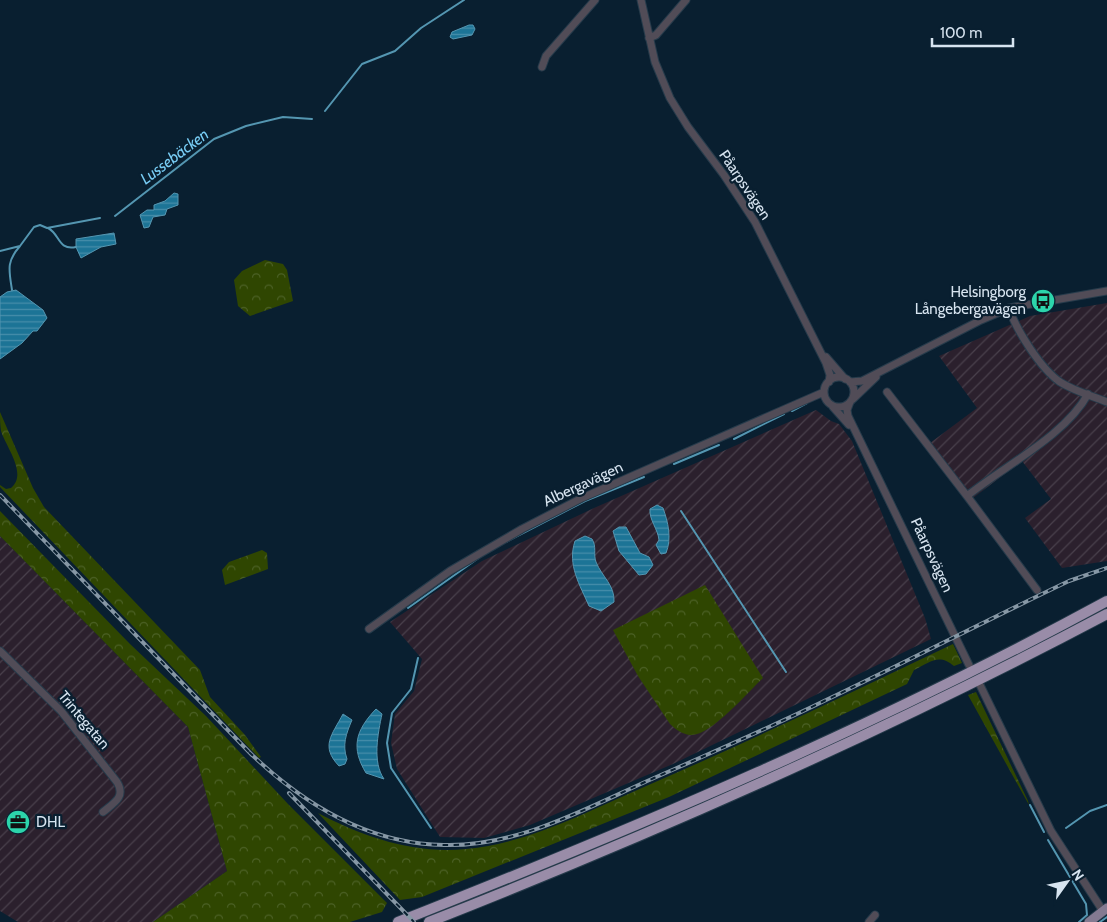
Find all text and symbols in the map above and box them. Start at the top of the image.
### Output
scale bar [932,15,1013,47]
text: 100 m [940,24,982,42]
water label: Lussebäcken [136,125,212,188]
street label: Påarpsvägen [715,147,775,223]
place label: Helsingborg Långebergavägen [915,283,1027,318]
bus stop icon: Helsingborg Långebergavägen [1030,288,1056,314]
street label: Albergavägen [540,458,626,510]
street label: Påarpsvägen [907,515,957,595]
street label: Trintegatan [54,687,114,753]
office icon: DHL [5,809,31,835]
place label: DHL [36,813,65,831]
north arrow [1042,857,1092,907]
text: N [1068,866,1088,884]

